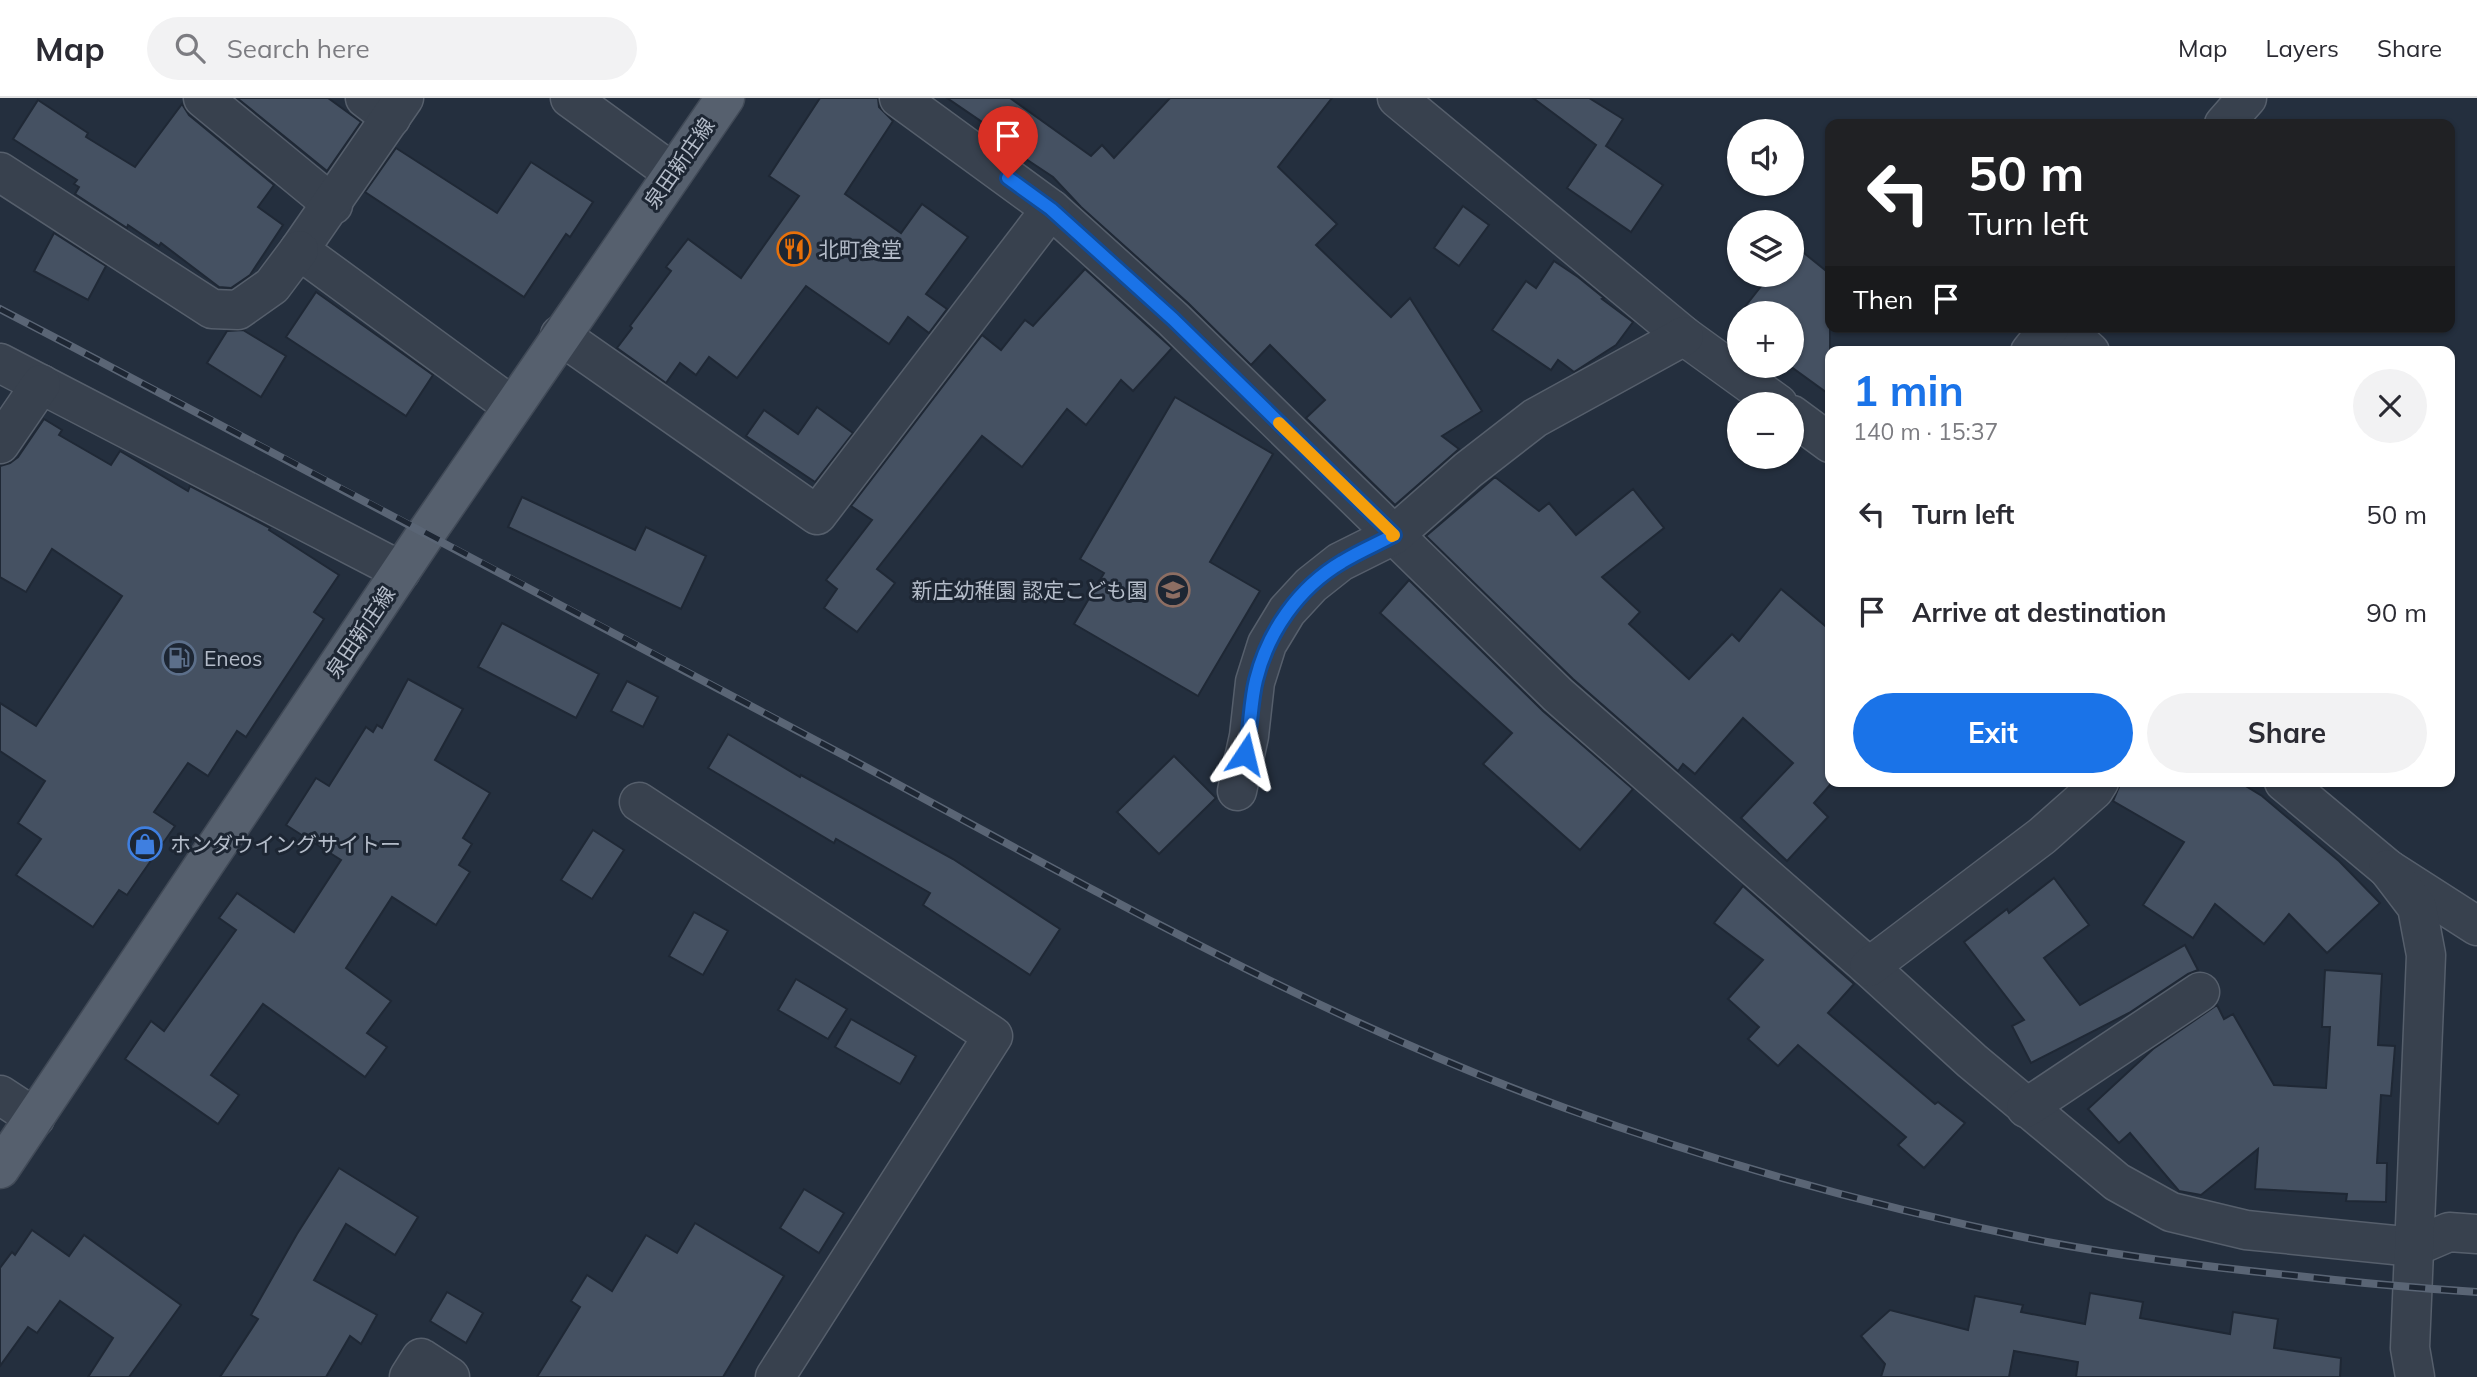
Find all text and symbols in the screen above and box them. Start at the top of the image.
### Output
search box [147,17,637,80]
text: Map [35,28,105,69]
icon: search [171,29,209,67]
text: Search here [227,32,370,65]
text: Map [2178,33,2227,63]
text: Layers [2265,33,2339,63]
text: Share [2377,33,2442,63]
pin [978,106,1038,178]
street label: 泉田新庄線 [638,113,720,213]
icon: arrive [989,117,1027,155]
map controls [1727,119,1804,469]
button: sound [1727,119,1804,196]
text: 50 m [1968,142,2084,203]
icon: left [1853,147,1944,238]
text: Turn left [1968,203,2088,243]
button: layers [1727,210,1804,287]
restaurant icon: 北町食堂 [775,230,813,268]
place label: 北町食堂 [818,236,902,262]
icon: arrive [1927,280,1965,318]
text: Then [1853,283,1913,316]
button: + [1727,301,1804,378]
text: 1 min [1853,364,1964,417]
button: close [2353,369,2427,443]
button: − [1727,392,1804,469]
text: 140 m · 15:37 [1853,417,1998,446]
icon: left [1853,495,1891,533]
text: Turn left [1912,498,2014,531]
text: 50 m [2366,498,2427,531]
school or university icon: 新庄幼稚園 認定こども園 [1154,571,1192,609]
place label: 新庄幼稚園 認定こども園 [912,577,1148,603]
street label: 泉田新庄線 [320,581,400,683]
icon: arrive [1853,593,1891,631]
text: Arrive at destination [1912,596,2167,629]
text: 90 m [2366,596,2427,629]
fuel station icon: Eneos [160,639,198,677]
place label: Eneos [204,645,263,671]
button: Exit [1853,693,2133,773]
button: Share [2147,693,2427,773]
position arrow [1208,717,1282,791]
shop icon: ホンダウイングサイトー [126,825,164,863]
place label: ホンダウイングサイトー [170,831,401,857]

